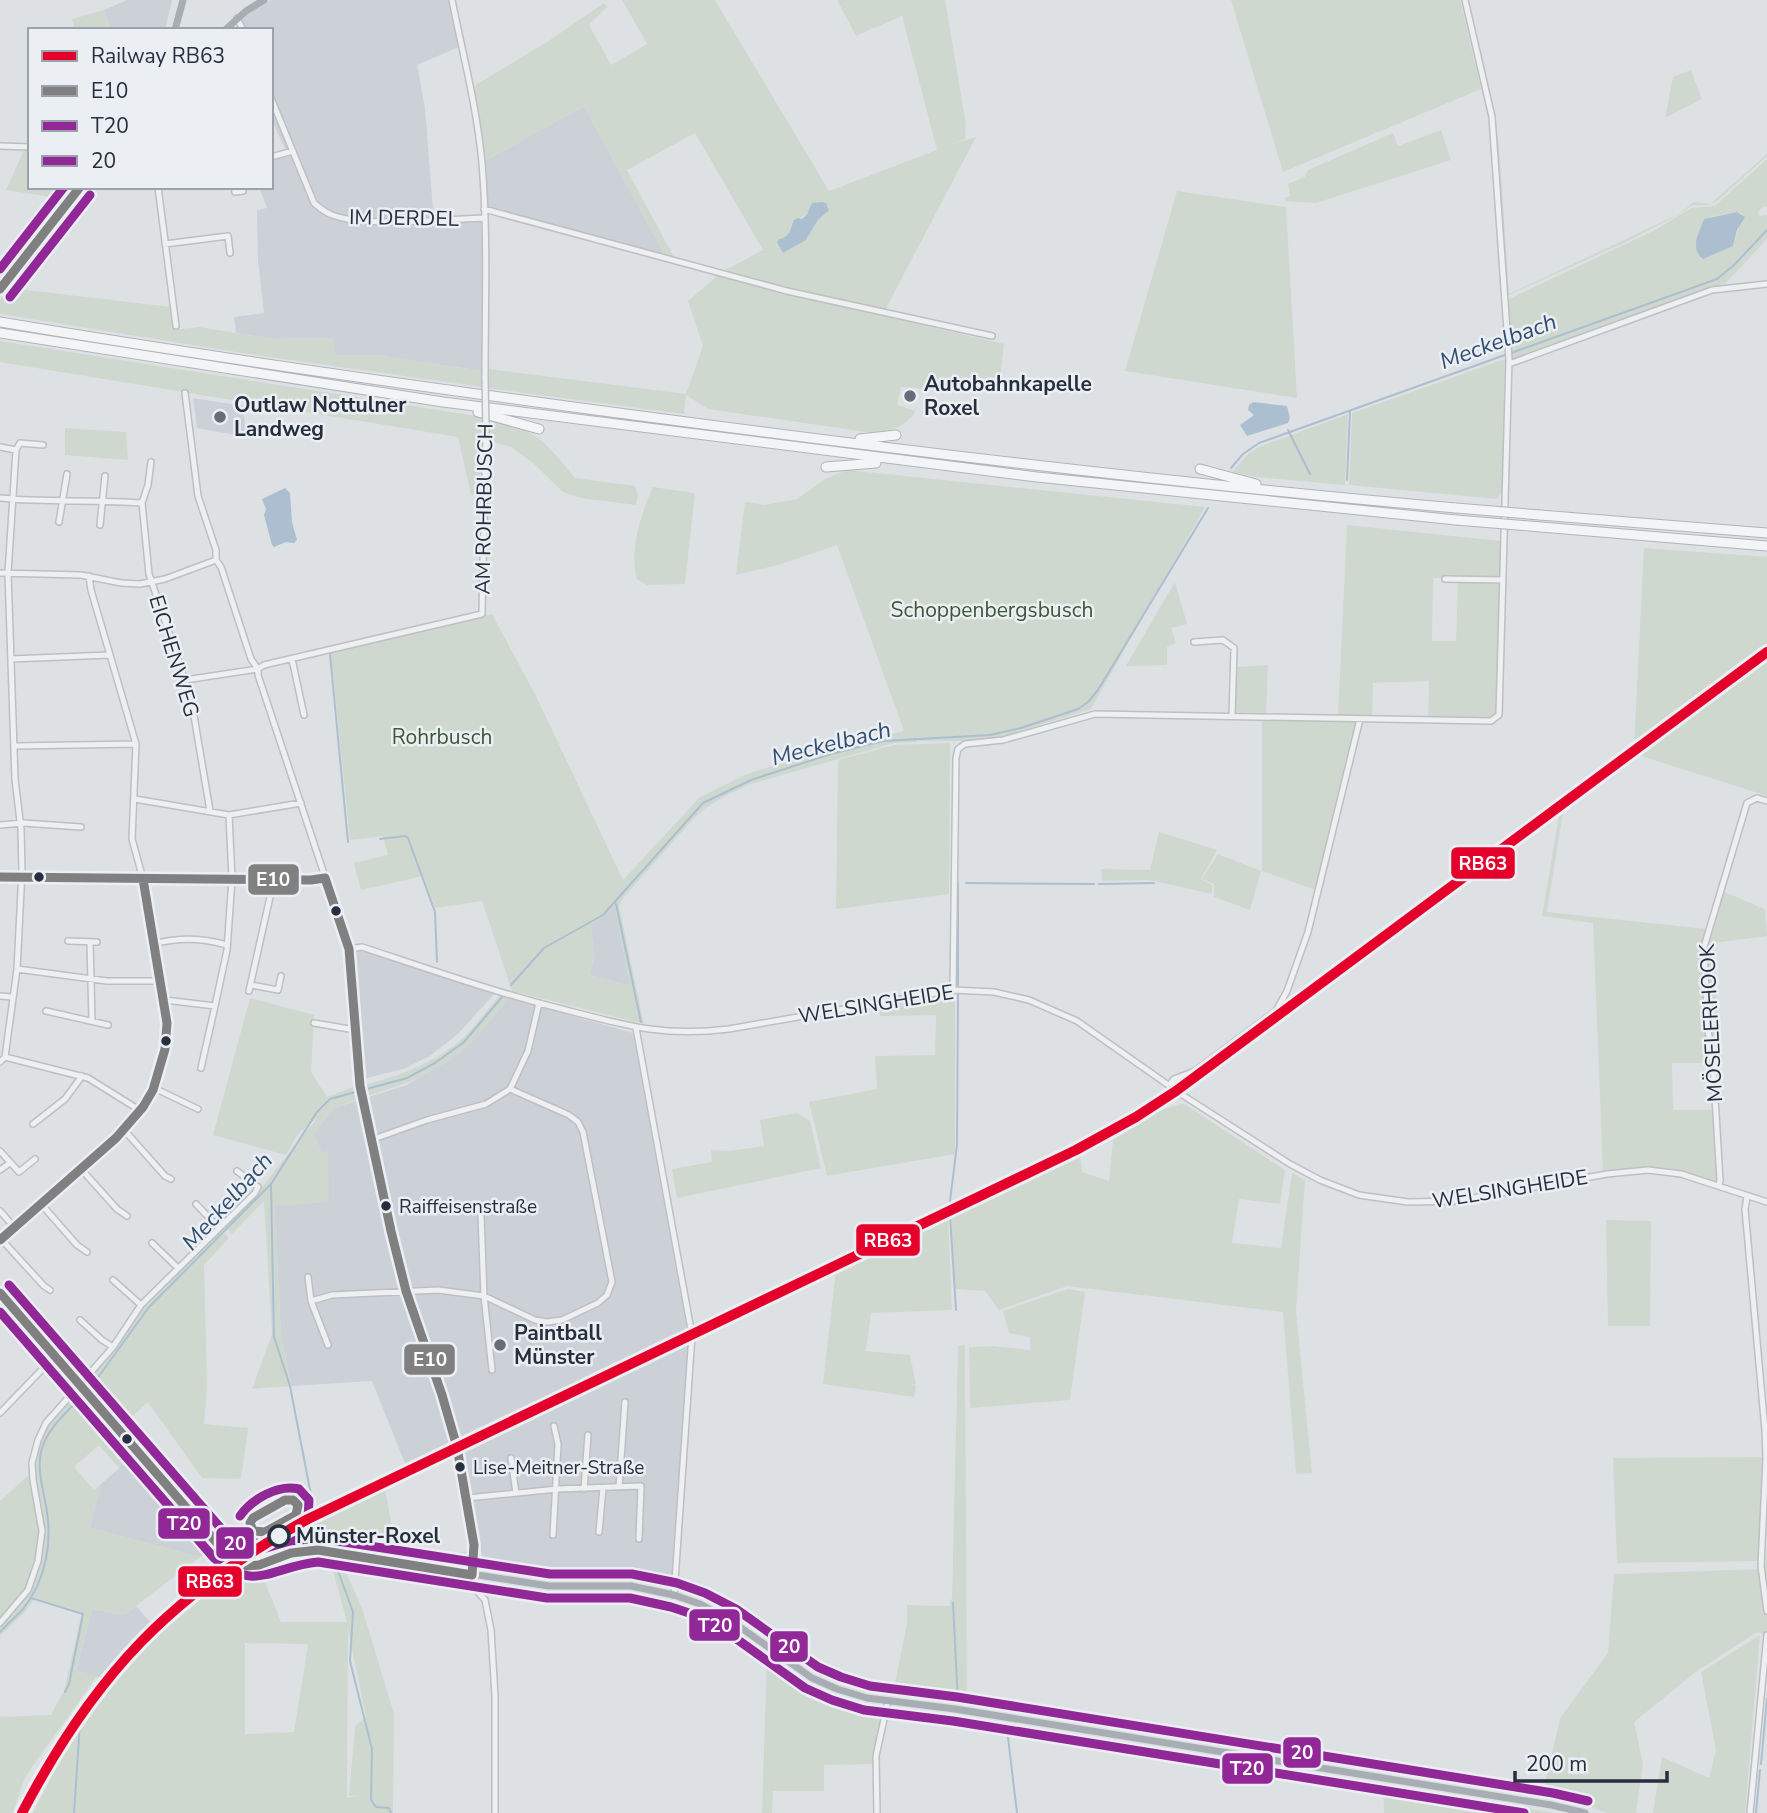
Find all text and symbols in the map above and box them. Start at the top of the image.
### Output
legend [28,28,273,189]
text: Railway RB63 [91,42,225,70]
text: E10 [91,77,128,105]
text: T20 [91,112,129,140]
text: 20 [91,147,116,175]
street label: IM DERDEL [349,203,460,233]
water label: Meckelbach [1435,306,1561,377]
place label: Autobahnkapelle Roxel [924,370,1092,422]
marker: Autobahnkapelle Roxel [902,388,918,404]
place label: Outlaw Nottulner Landweg [234,391,407,443]
marker: Outlaw Nottulner Landweg [212,409,228,425]
street label: AM ROHRBUSCH [469,423,499,595]
street label: EICHENWEG [142,592,206,720]
park label: Schoppenbergsbusch [891,596,1093,624]
water label: Meckelbach [768,714,894,773]
park label: Rohrbusch [392,723,492,751]
line badge: RB63 [1450,846,1516,880]
text: RB63 [1459,851,1507,877]
line badge: E10 [247,863,300,896]
text: E10 [256,867,290,893]
unlabelled marker [32,870,46,884]
unlabelled marker [329,904,343,918]
street label: MÖSELERHOOK [1693,942,1729,1103]
street label: WELSINGHEIDE [796,978,956,1030]
unlabelled marker [159,1034,173,1048]
water label: Meckelbach [175,1146,280,1257]
street label: WELSINGHEIDE [1430,1163,1590,1215]
place label: Raiffeisenstraße [399,1194,537,1220]
marker: Raiffeisenstraße [379,1199,393,1213]
line badge: RB63 [855,1223,921,1257]
text: RB63 [864,1228,912,1254]
place label: Paintball Münster [514,1319,602,1371]
marker: Paintball Münster [492,1337,508,1353]
line badge: E10 [403,1343,456,1376]
text: E10 [413,1347,447,1373]
unlabelled marker [120,1432,134,1446]
place label: Lise-Meitner-Straße [473,1455,644,1481]
marker: Lise-Meitner-Straße [453,1460,467,1474]
line badge: T20 [157,1507,211,1540]
text: T20 [167,1511,201,1537]
place label: Münster-Roxel [296,1522,441,1550]
marker: Münster-Roxel [268,1525,290,1547]
line badge: 20 [215,1526,255,1560]
text: 20 [224,1531,246,1557]
line badge: RB63 [177,1565,243,1598]
text: RB63 [186,1569,234,1595]
line badge: T20 [688,1608,741,1642]
text: T20 [698,1613,732,1639]
line badge: 20 [769,1630,809,1663]
text: 20 [778,1634,800,1660]
line badge: 20 [1282,1736,1322,1769]
text: 20 [1291,1740,1313,1766]
scale bar [1515,1740,1667,1784]
text: 200 m [1526,1750,1587,1778]
line badge: T20 [1221,1752,1274,1785]
text: T20 [1230,1756,1264,1782]

